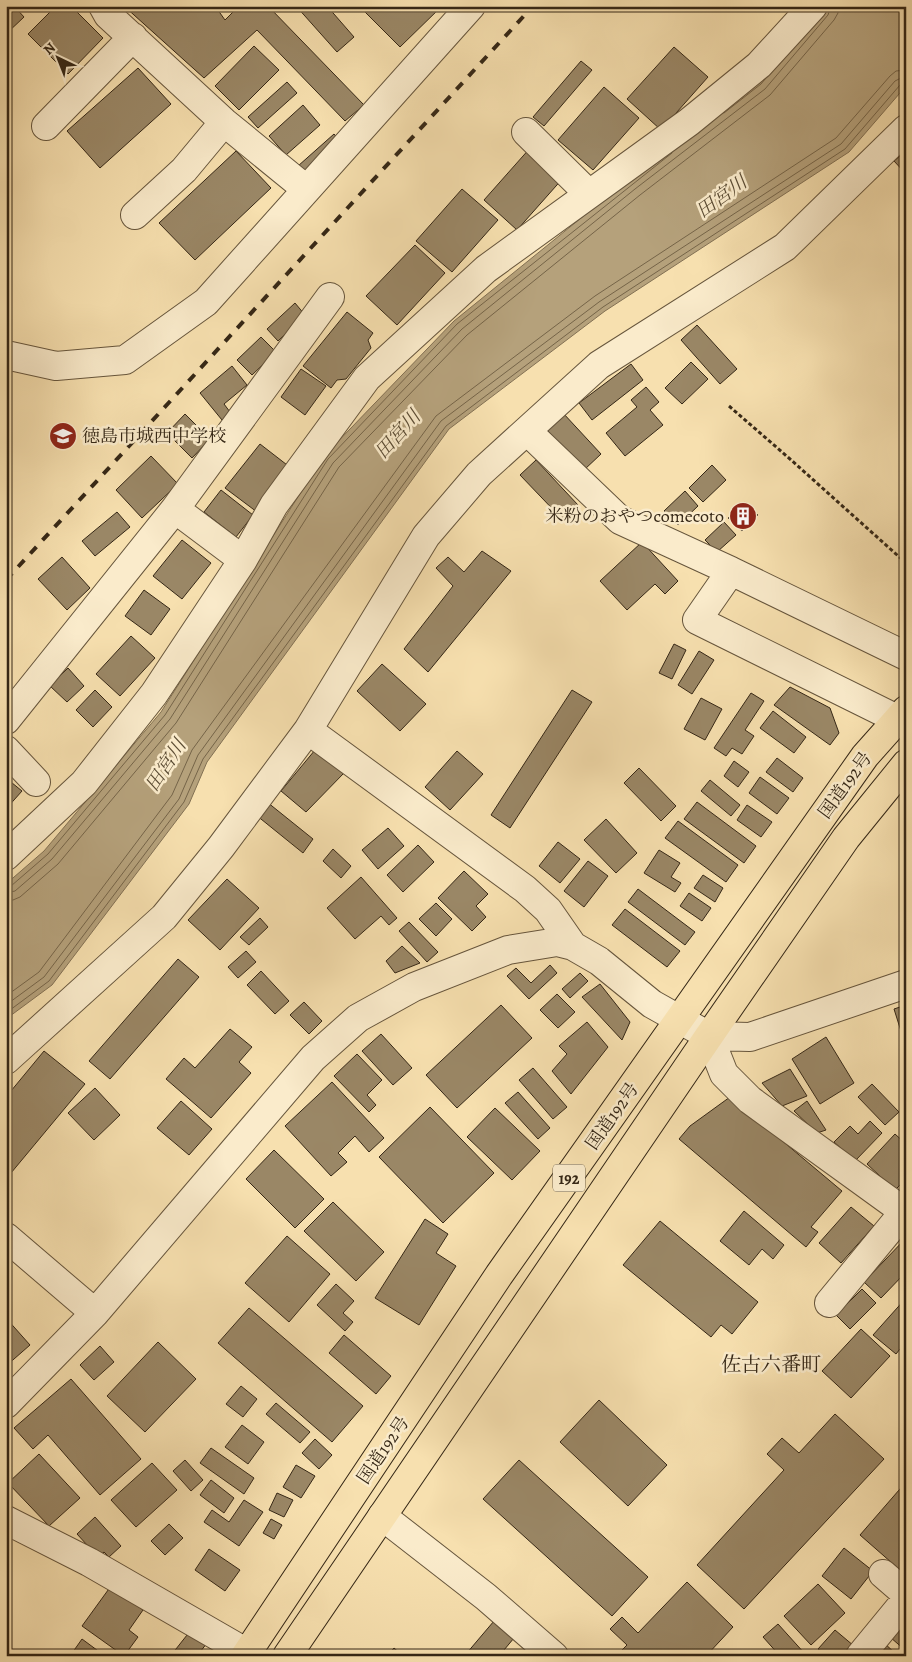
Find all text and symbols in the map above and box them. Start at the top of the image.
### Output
north arrow [32,32,82,82]
text: N [39,38,60,59]
water label: 田宮川 [691,168,754,224]
water label: 田宮川 [369,403,428,465]
school or university icon: 徳島市城西中学校 [48,421,78,451]
place label: 徳島市城西中学校 [82,424,226,448]
building icon: 米粉のおやつcomecoto [728,501,758,531]
place label: 米粉のおやつcomecoto [545,504,724,528]
water label: 田宮川 [139,733,193,797]
street label: 国道192号 [813,747,877,823]
street label: 国道192号 [580,1078,644,1154]
road number: 192 [553,1164,585,1192]
district label: 佐古六番町 [721,1351,821,1378]
street label: 国道192号 [352,1411,414,1489]

